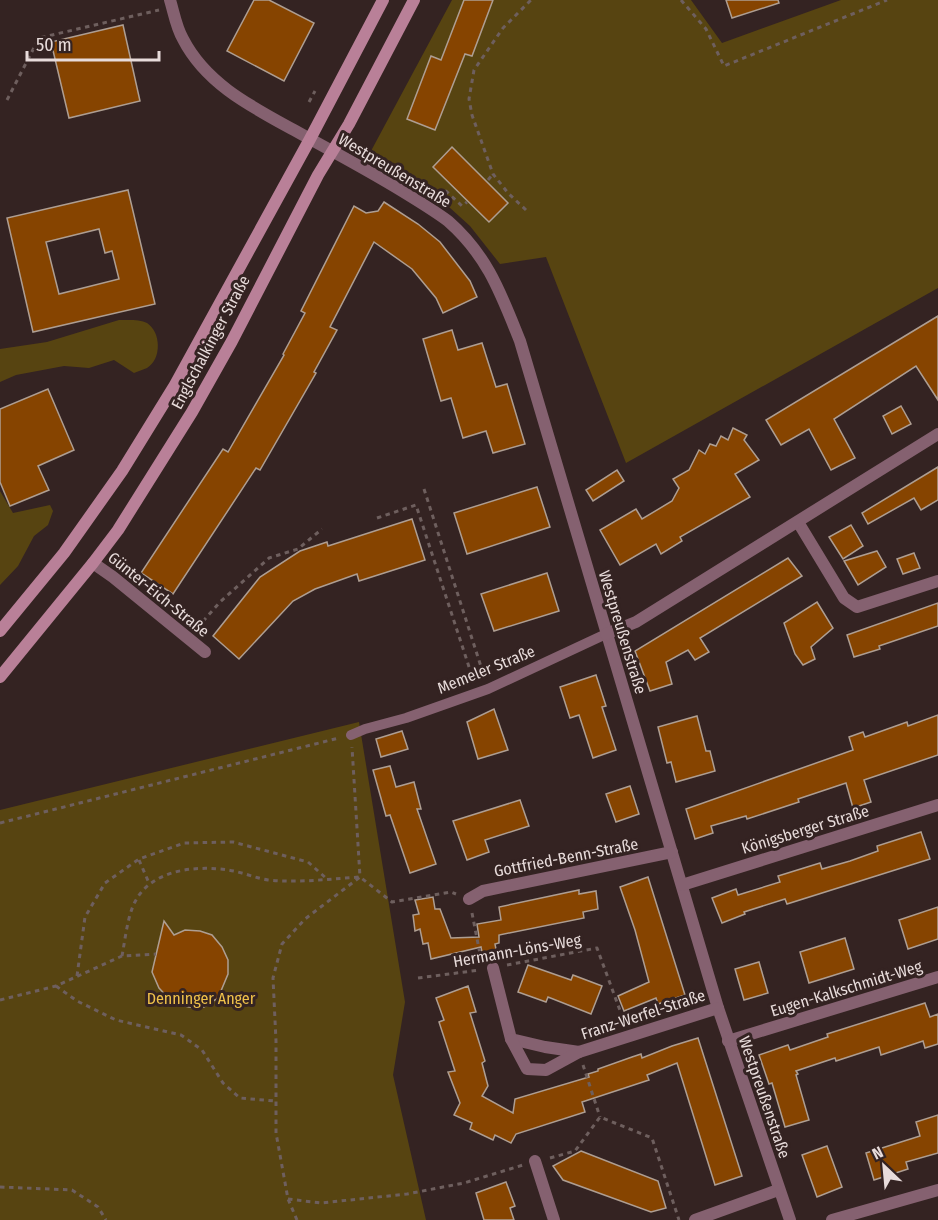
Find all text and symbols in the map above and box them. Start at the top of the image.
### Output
scale bar [27,24,159,62]
text: 50 m [36,34,72,56]
street label: Westpreußenstraße [335,129,455,212]
street label: Englschalkinger Straße [167,272,254,412]
street label: Günter-Eich-Straße [104,548,213,641]
street label: Westpreußenstraße [595,568,650,696]
street label: Memeler Straße [435,641,538,698]
street label: Königsberger Straße [739,801,871,858]
street label: Gottfried-Benn-Straße [492,834,640,881]
street label: Hermann-Löns-Weg [452,930,583,971]
street label: Eugen-Kalkschmidt-Weg [768,956,925,1021]
street label: Franz-Werfel-Straße [579,985,708,1044]
park label: Denninger Anger [147,989,256,1008]
street label: Westpreußenstraße [735,1034,794,1161]
north arrow [854,1136,914,1196]
text: N [869,1142,886,1164]

